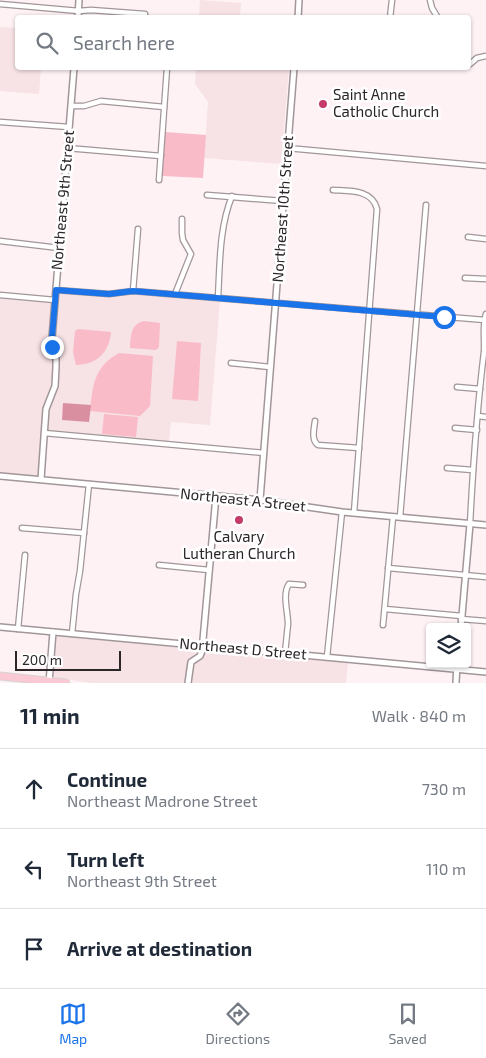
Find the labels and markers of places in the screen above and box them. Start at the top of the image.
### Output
place label: Saint Anne Catholic Church [333,85,439,120]
marker: Saint Anne Catholic Church [317,98,329,110]
marker: Calvary Lutheran Church [233,514,245,526]
place label: Calvary Lutheran Church [183,527,295,562]

